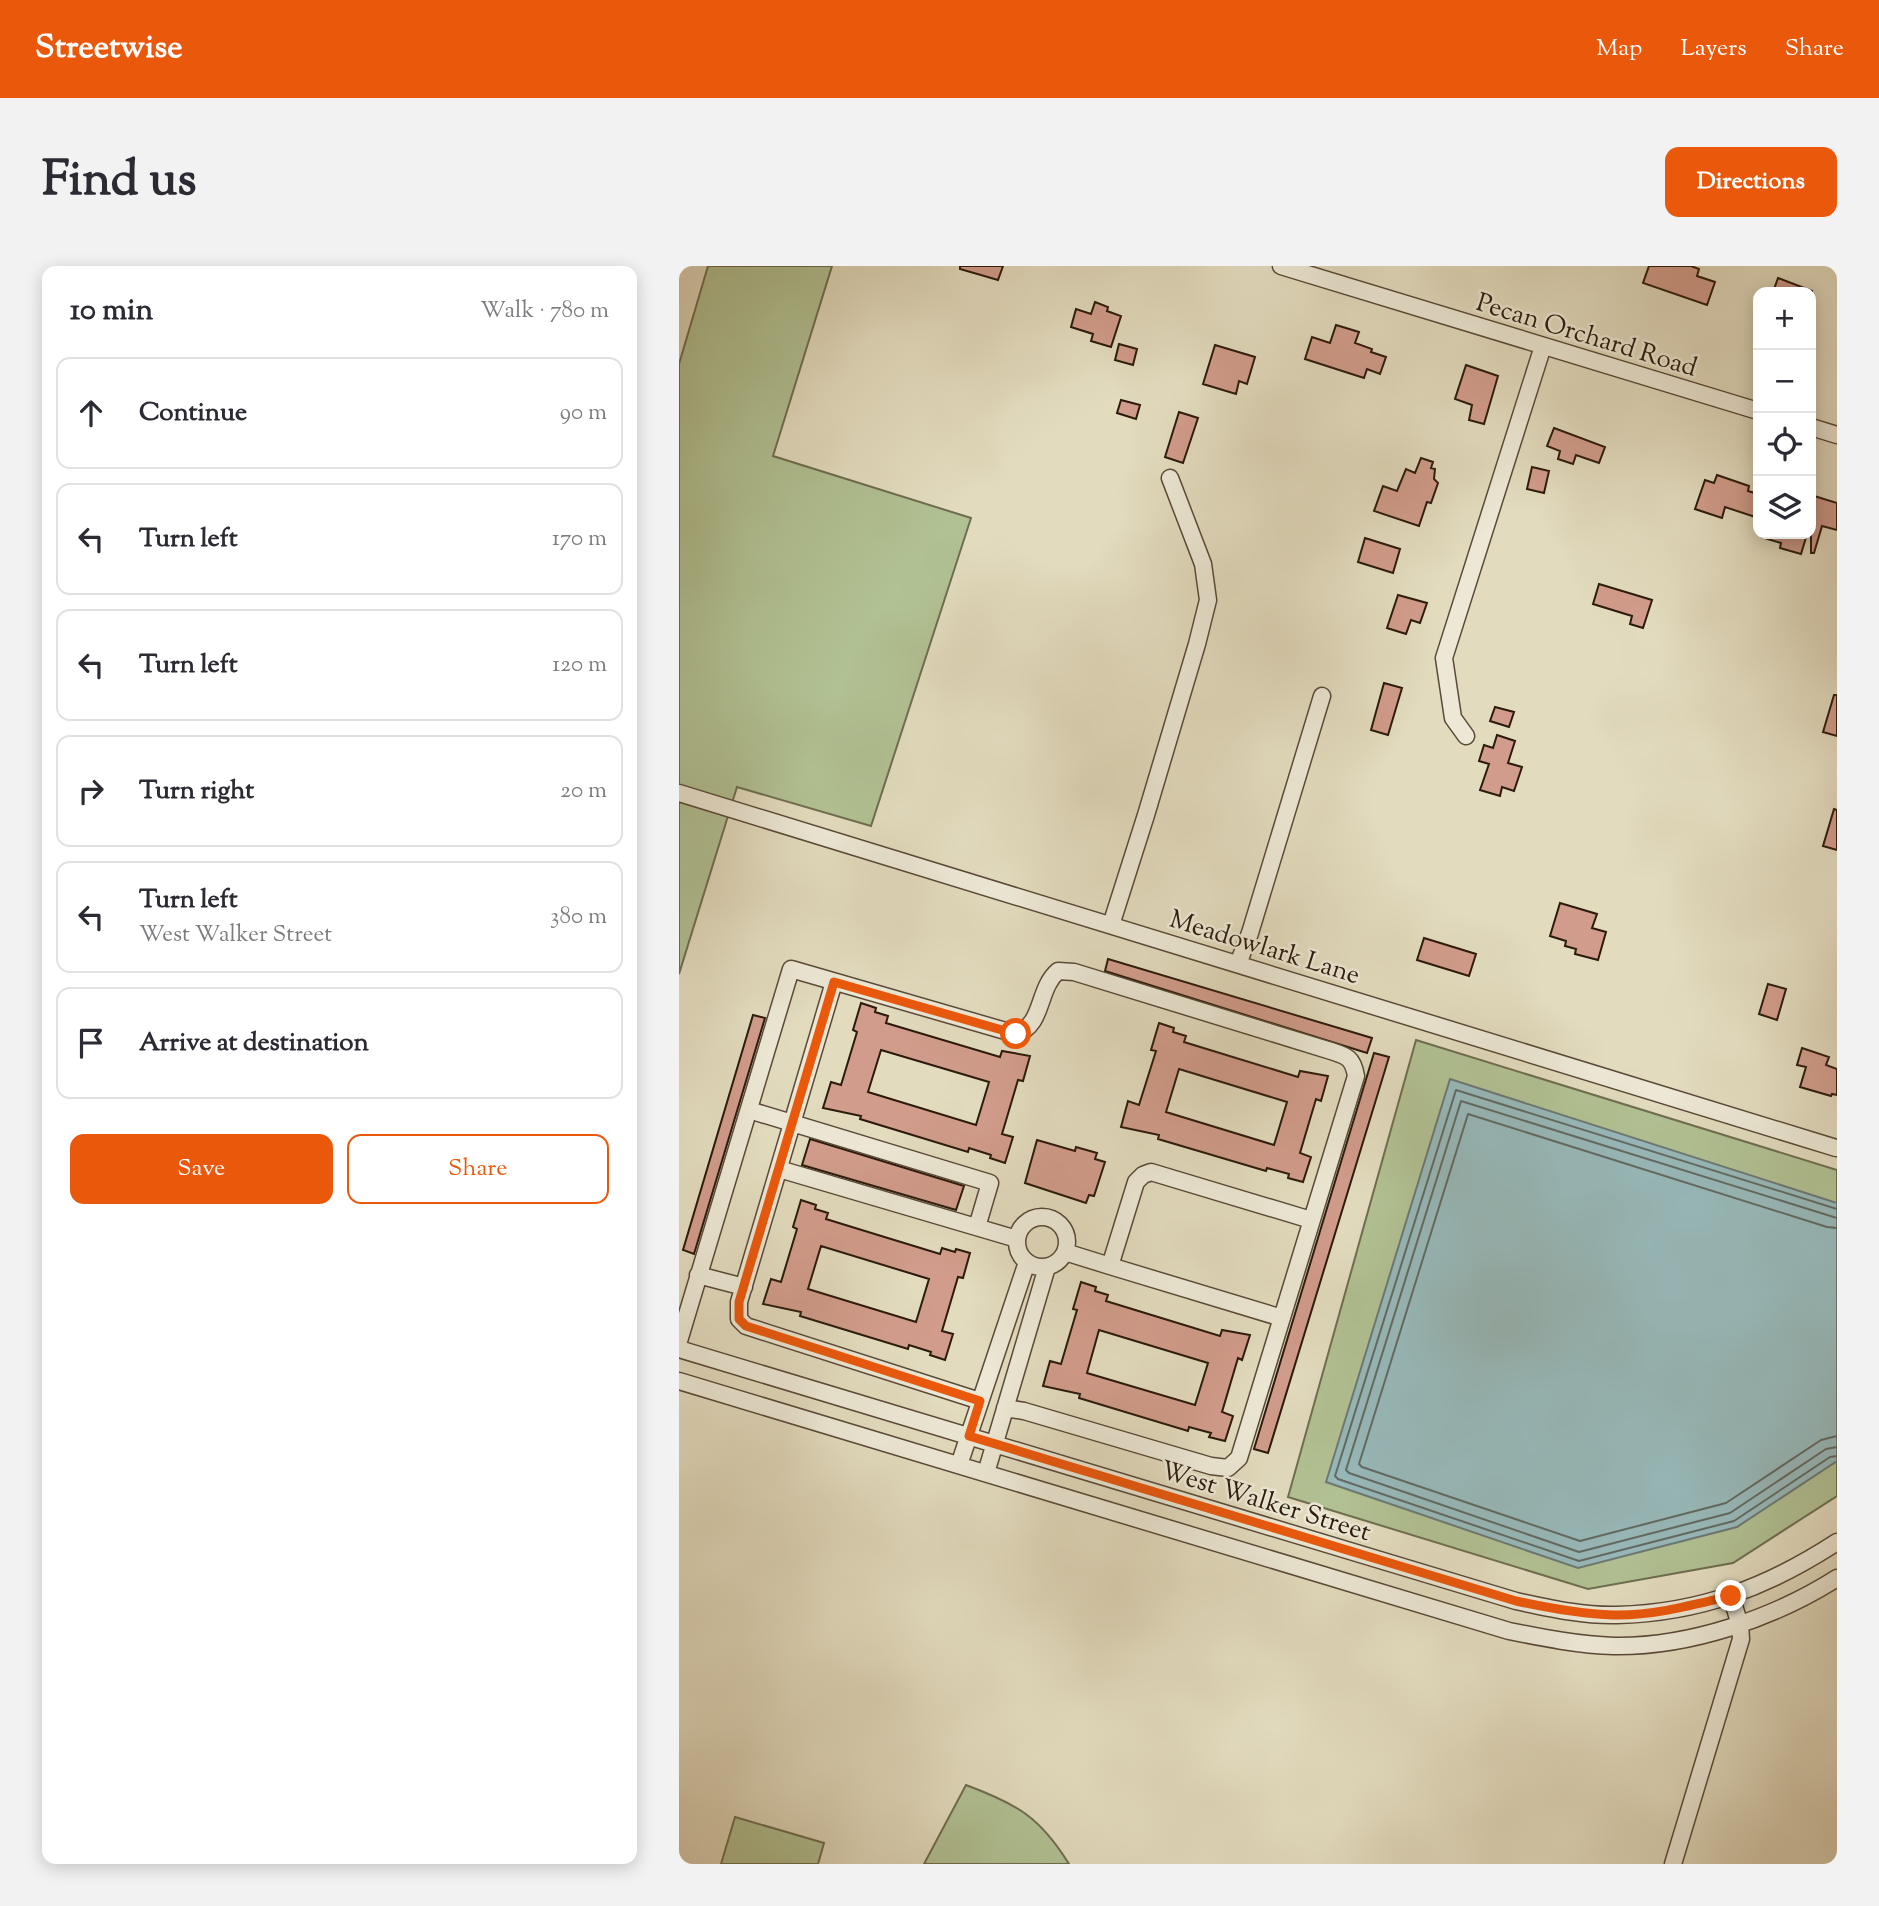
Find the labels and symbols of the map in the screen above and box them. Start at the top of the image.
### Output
street label: Pecan Orchard Road [1471,285,1702,388]
street label: Meadowlark Lane [1164,902,1364,995]
route start [1000,1018,1031,1049]
street label: West Walker Street [1156,1453,1375,1552]
route end [1715,1580,1746,1611]

